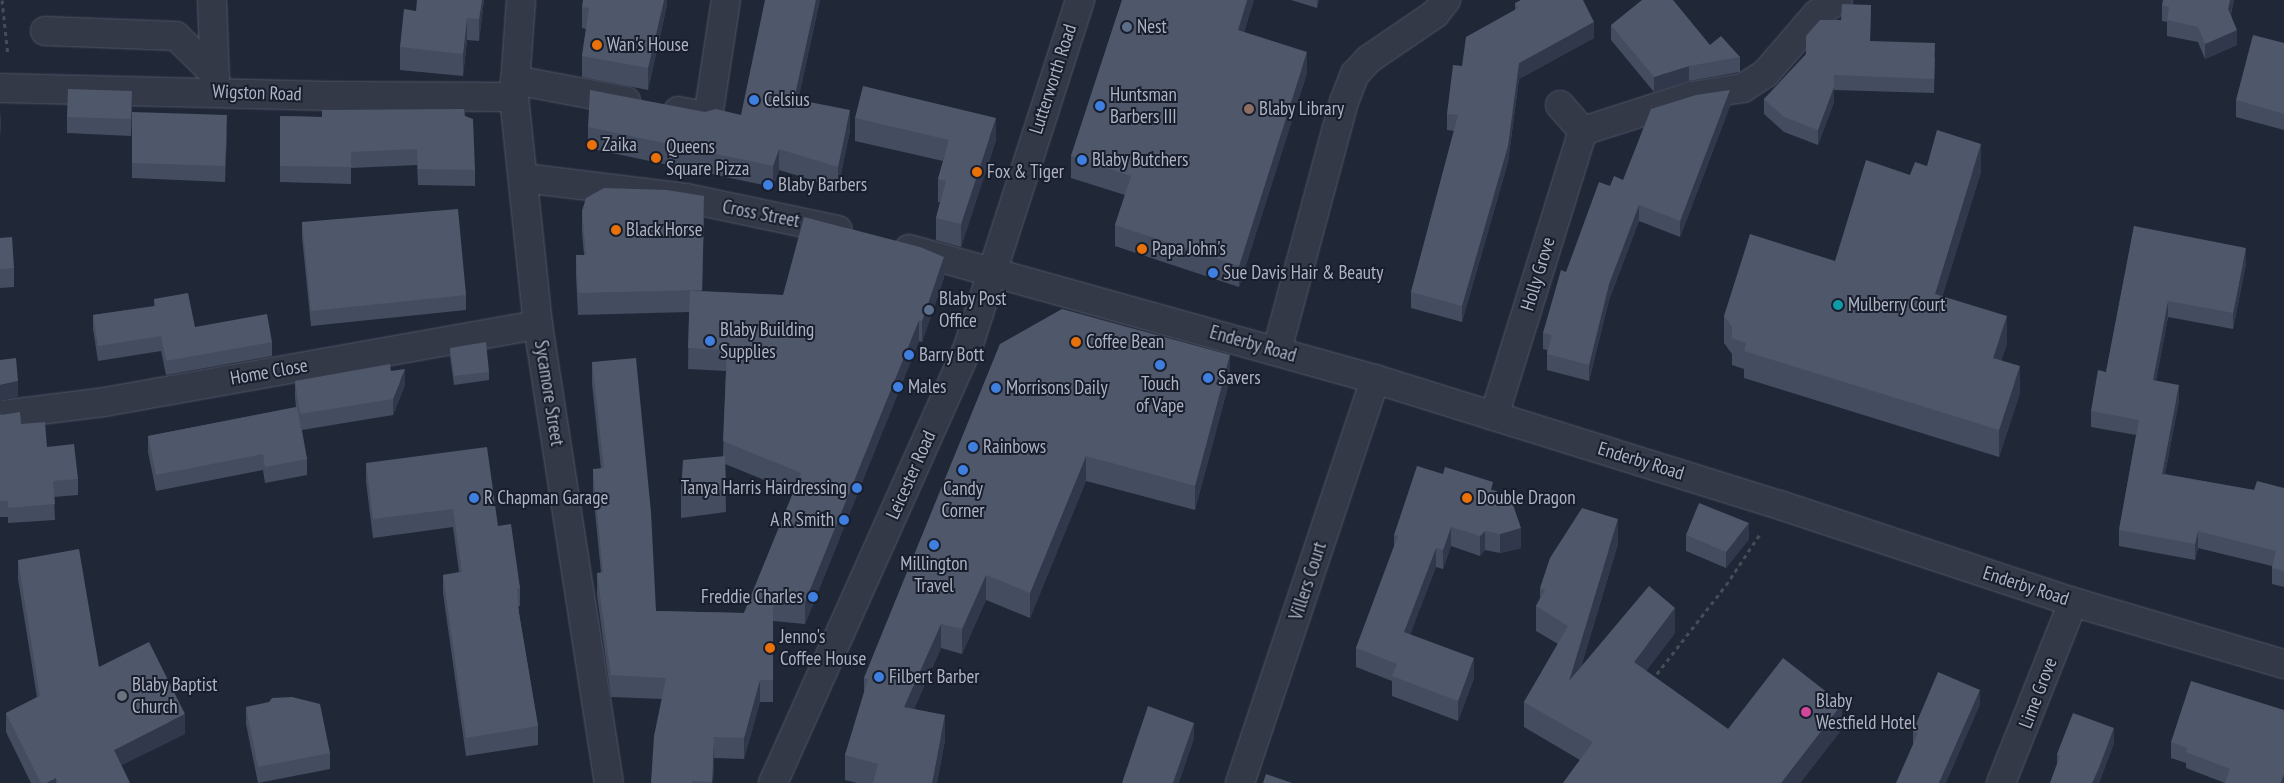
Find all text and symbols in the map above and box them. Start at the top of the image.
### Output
place label: Nest [1137,16,1167,38]
street label: Lutterworth Road [1025,21,1081,137]
marker: Nest [1121,21,1133,33]
place label: Wan's House [607,34,689,56]
marker: Wan's House [591,39,603,51]
street label: Wigston Road [212,80,302,106]
place label: Huntsman Barbers III [1110,84,1177,128]
place label: Celsius [764,89,810,111]
marker: Celsius [748,94,760,106]
place label: Blaby Library [1259,98,1345,120]
marker: Huntsman Barbers III [1094,100,1106,112]
marker: Blaby Library [1243,103,1255,115]
place label: Zaika [602,134,637,156]
place label: Queens Square Pizza [666,136,749,180]
marker: Zaika [586,139,598,151]
place label: Blaby Butchers [1092,149,1189,171]
marker: Queens Square Pizza [650,152,662,164]
marker: Blaby Butchers [1076,154,1088,166]
place label: Fox & Tiger [987,161,1065,183]
marker: Fox & Tiger [971,166,983,178]
place label: Blaby Barbers [778,174,868,196]
marker: Blaby Barbers [762,179,774,191]
street label: Cross Street [721,195,801,233]
place label: Black Horse [626,219,703,241]
marker: Black Horse [610,224,622,236]
street label: Holly Grove [1516,234,1560,314]
place label: Papa John's [1152,238,1226,260]
marker: Papa John's [1136,243,1148,255]
place label: Sue Davis Hair & Beauty [1223,262,1383,284]
marker: Sue Davis Hair & Beauty [1207,267,1219,279]
place label: Blaby Post Office [939,288,1007,332]
place label: Mulberry Court [1848,294,1946,316]
marker: Mulberry Court [1832,299,1844,311]
marker: Blaby Post Office [923,304,935,316]
place label: Blaby Building Supplies [720,319,815,363]
street label: Enderby Road [1207,321,1299,367]
place label: Coffee Bean [1086,331,1164,353]
marker: Blaby Building Supplies [704,335,716,347]
marker: Coffee Bean [1070,336,1082,348]
street label: Sycamore Street [529,339,569,447]
place label: Barry Bott [919,344,985,366]
marker: Barry Bott [903,349,915,361]
street label: Home Close [228,354,310,390]
marker: Touch of Vape [1154,359,1166,371]
place label: Savers [1218,367,1261,389]
marker: Savers [1202,372,1214,384]
place label: Touch of Vape [1136,373,1184,417]
place label: Males [908,376,946,398]
place label: Morrisons Daily [1006,377,1108,399]
marker: Males [892,381,904,393]
marker: Morrisons Daily [990,382,1002,394]
street label: Leicester Road [881,427,941,523]
place label: Rainbows [983,436,1046,458]
street label: Enderby Road [1595,437,1687,485]
marker: Rainbows [967,441,979,453]
marker: Candy Corner [957,464,969,476]
place label: Tanya Harris Hairdressing [681,477,847,499]
place label: Candy Corner [942,478,984,522]
marker: Tanya Harris Hairdressing [851,482,863,494]
place label: R Chapman Garage [484,487,608,509]
place label: Double Dragon [1477,487,1576,509]
marker: R Chapman Garage [468,492,480,504]
marker: Double Dragon [1461,492,1473,504]
place label: A R Smith [770,509,834,531]
marker: A R Smith [838,514,850,526]
marker: Millington Travel [928,539,940,551]
street label: Villers Court [1285,539,1331,623]
place label: Millington Travel [900,553,968,597]
street label: Enderby Road [1980,561,2072,611]
place label: Freddie Charles [701,586,803,608]
marker: Freddie Charles [807,591,819,603]
place label: Jenno's Coffee House [780,626,866,670]
marker: Jenno's Coffee House [764,642,776,654]
street label: Lime Grove [2014,654,2062,732]
place label: Filbert Barber [889,666,979,688]
marker: Filbert Barber [873,671,885,683]
place label: Blaby Baptist Church [132,674,218,718]
marker: Blaby Baptist Church [116,690,128,702]
place label: Blaby Westfield Hotel [1816,690,1916,734]
marker: Blaby Westfield Hotel [1800,706,1812,718]

